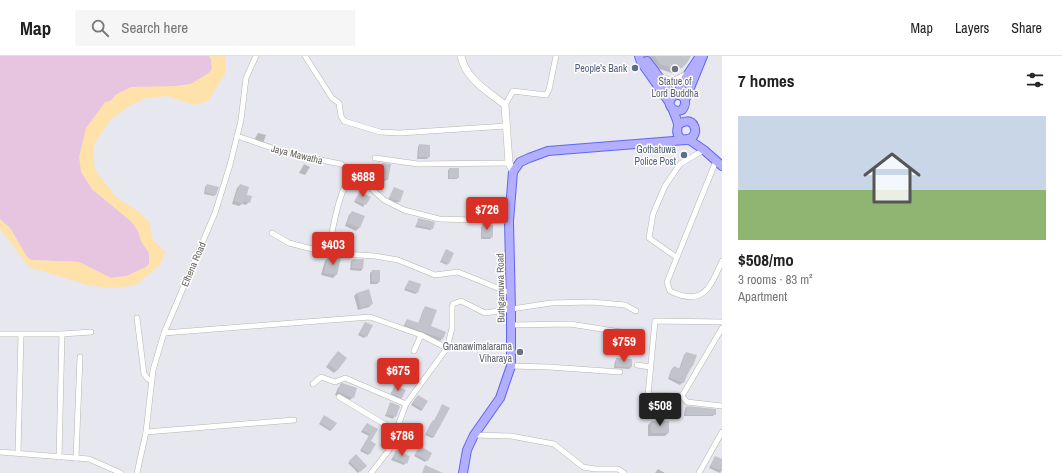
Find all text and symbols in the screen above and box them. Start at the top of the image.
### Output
search box [75,10,355,46]
text: Map [20,15,51,41]
icon: search [89,17,111,39]
text: Search here [121,17,188,38]
text: Map [911,19,933,37]
text: Layers [955,19,989,37]
text: Share [1011,19,1042,37]
place label: People's Bank [575,62,628,75]
marker: People's Bank [630,63,640,73]
marker: Statue of Lord Buddha [670,64,680,74]
text: 7 homes [738,69,795,92]
icon: filters [1024,69,1046,91]
place label: Statue of Lord Buddha [652,75,699,100]
street label: Jaya Mawatha [270,142,325,167]
icon: home [856,142,928,214]
place label: Gothatuwa Police Post [635,143,677,168]
marker: Gothatuwa Police Post [679,150,689,160]
pin: $688 [339,164,387,198]
text: $688 [351,168,375,185]
pin: $726 [463,197,511,231]
text: $726 [475,201,499,218]
pin: $403 [309,232,357,266]
text: $403 [321,236,345,253]
street label: Elhena Road [178,240,209,289]
text: $508/mo [738,248,794,271]
street label: Buthgamuwa Road [493,253,508,323]
text: 3 rooms · 83 m² [738,271,813,288]
text: Apartment [738,288,787,305]
pin: $759 [600,329,648,363]
text: $759 [612,333,636,350]
place label: Gnanawimalarama Viharaya [443,340,512,365]
marker: Gnanawimalarama Viharaya [515,347,525,357]
pin: $675 [374,358,422,392]
text: $675 [386,362,410,379]
pin: $508 [636,393,684,427]
text: $508 [648,397,672,414]
pin: $786 [378,423,426,457]
text: $786 [390,427,414,444]

